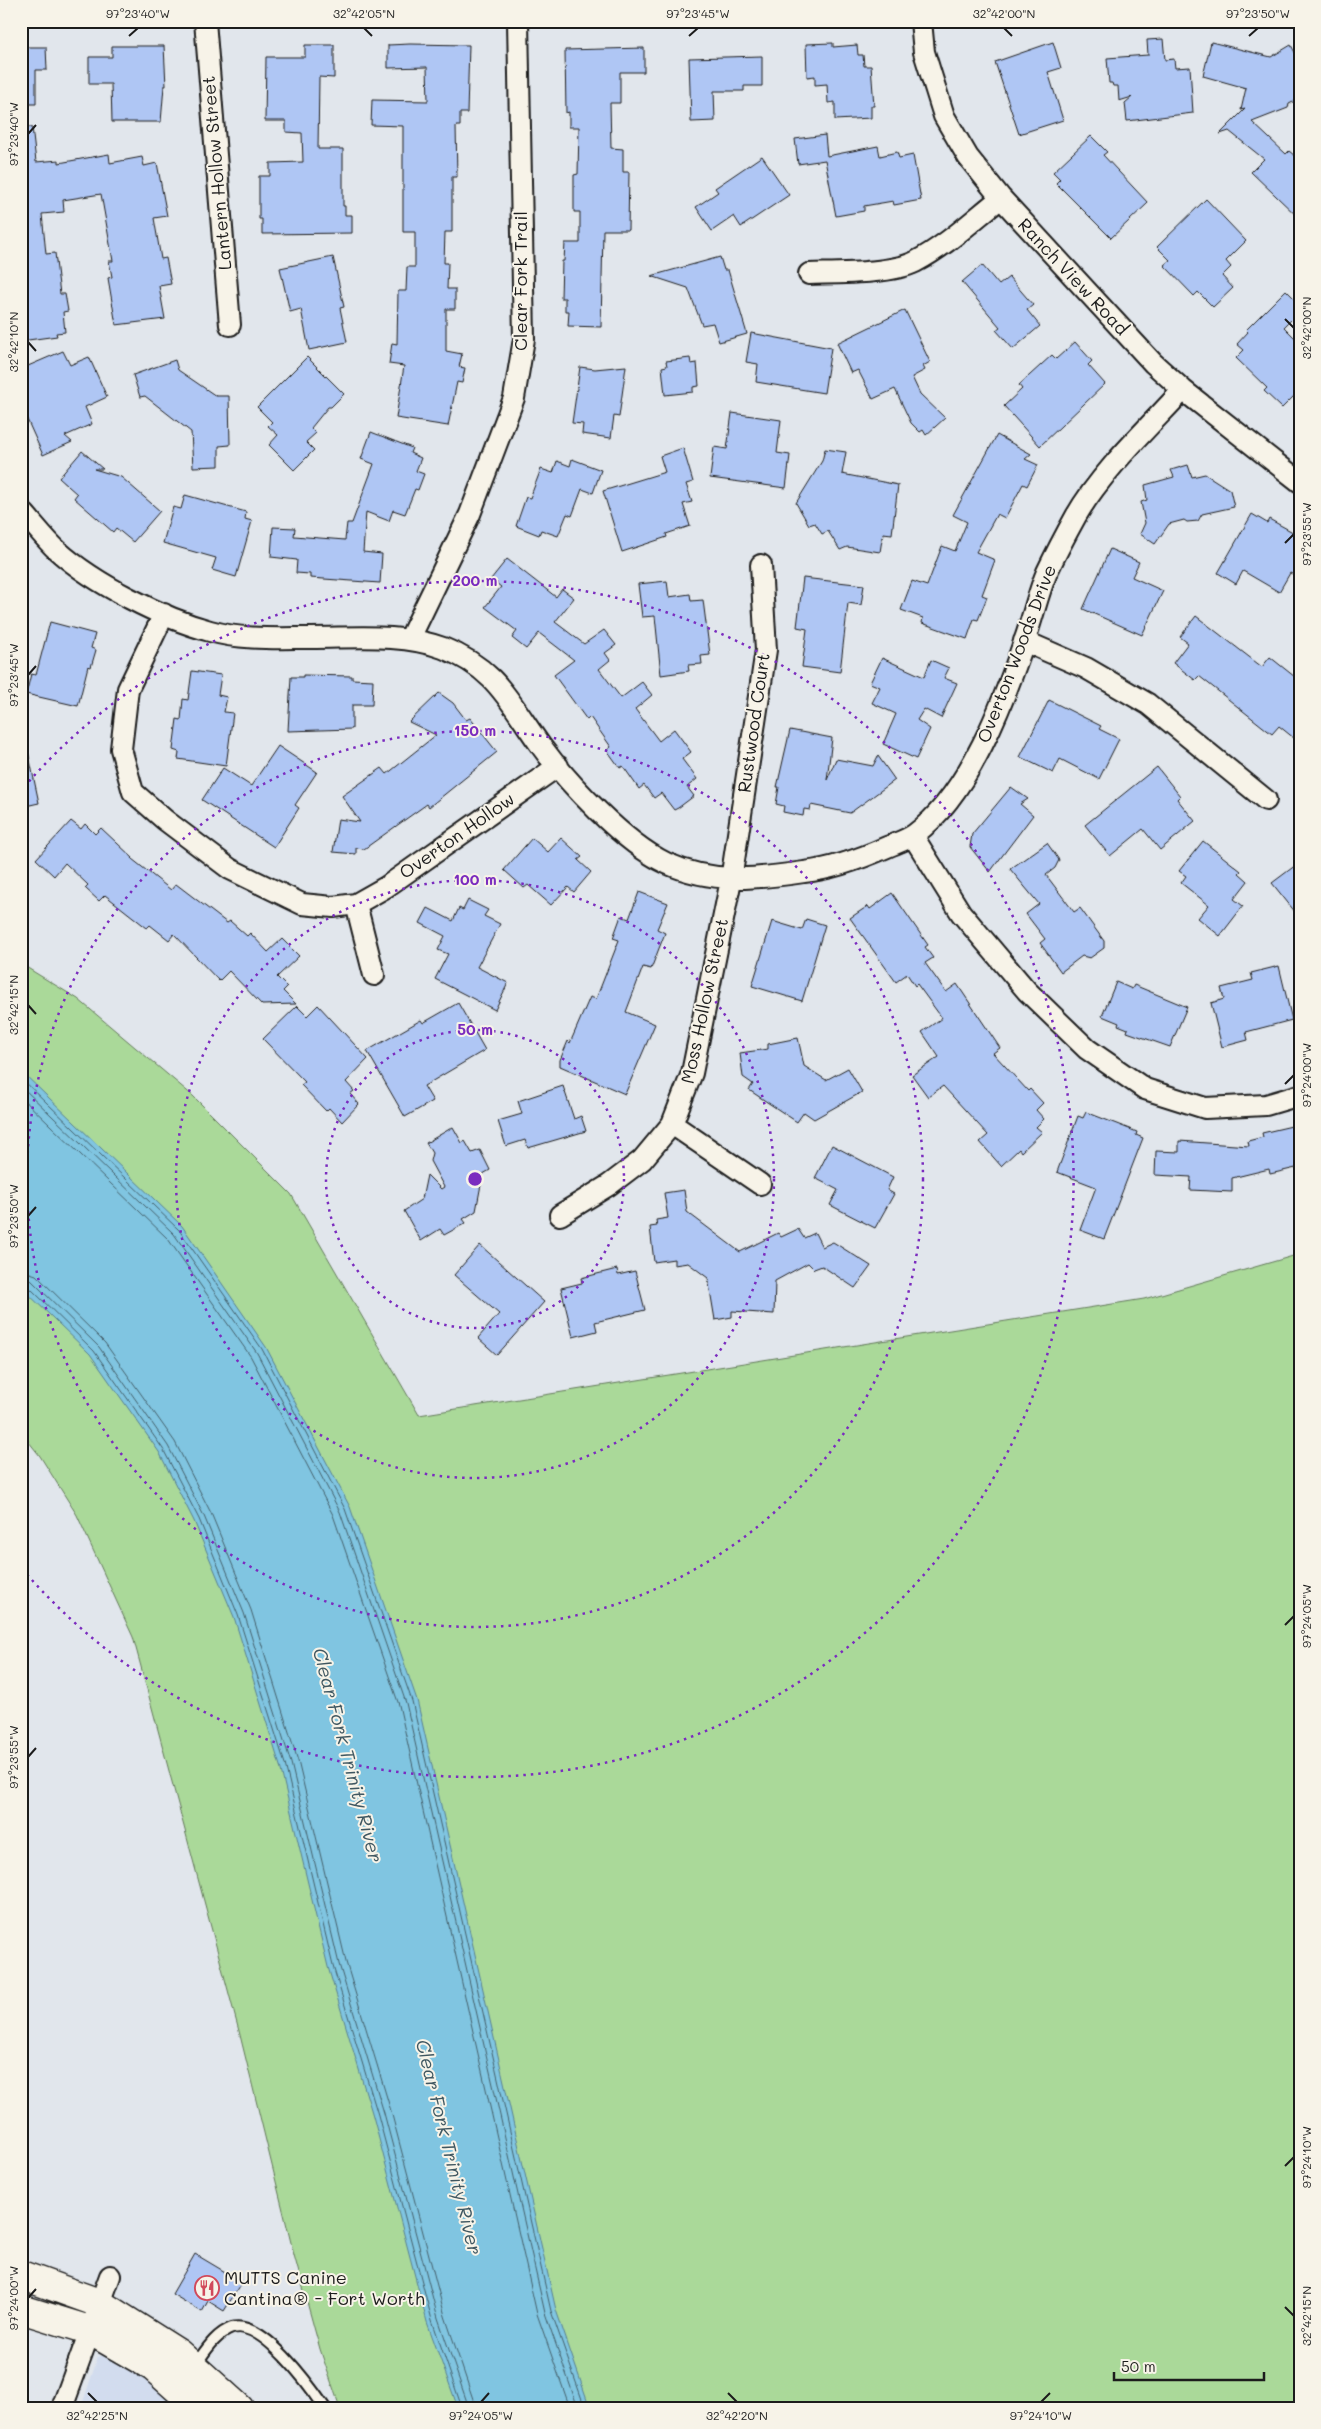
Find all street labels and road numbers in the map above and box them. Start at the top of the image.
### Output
street label: Lantern Hollow Street [196,75,236,271]
street label: Clear Fork Trail [508,211,532,351]
street label: Ranch View Road [1013,213,1134,340]
street label: Overton Woods Drive [971,561,1061,746]
street label: Rustwood Court [731,651,775,794]
street label: Overton Hollow [394,787,519,884]
street label: Moss Hollow Street [675,916,733,1086]

